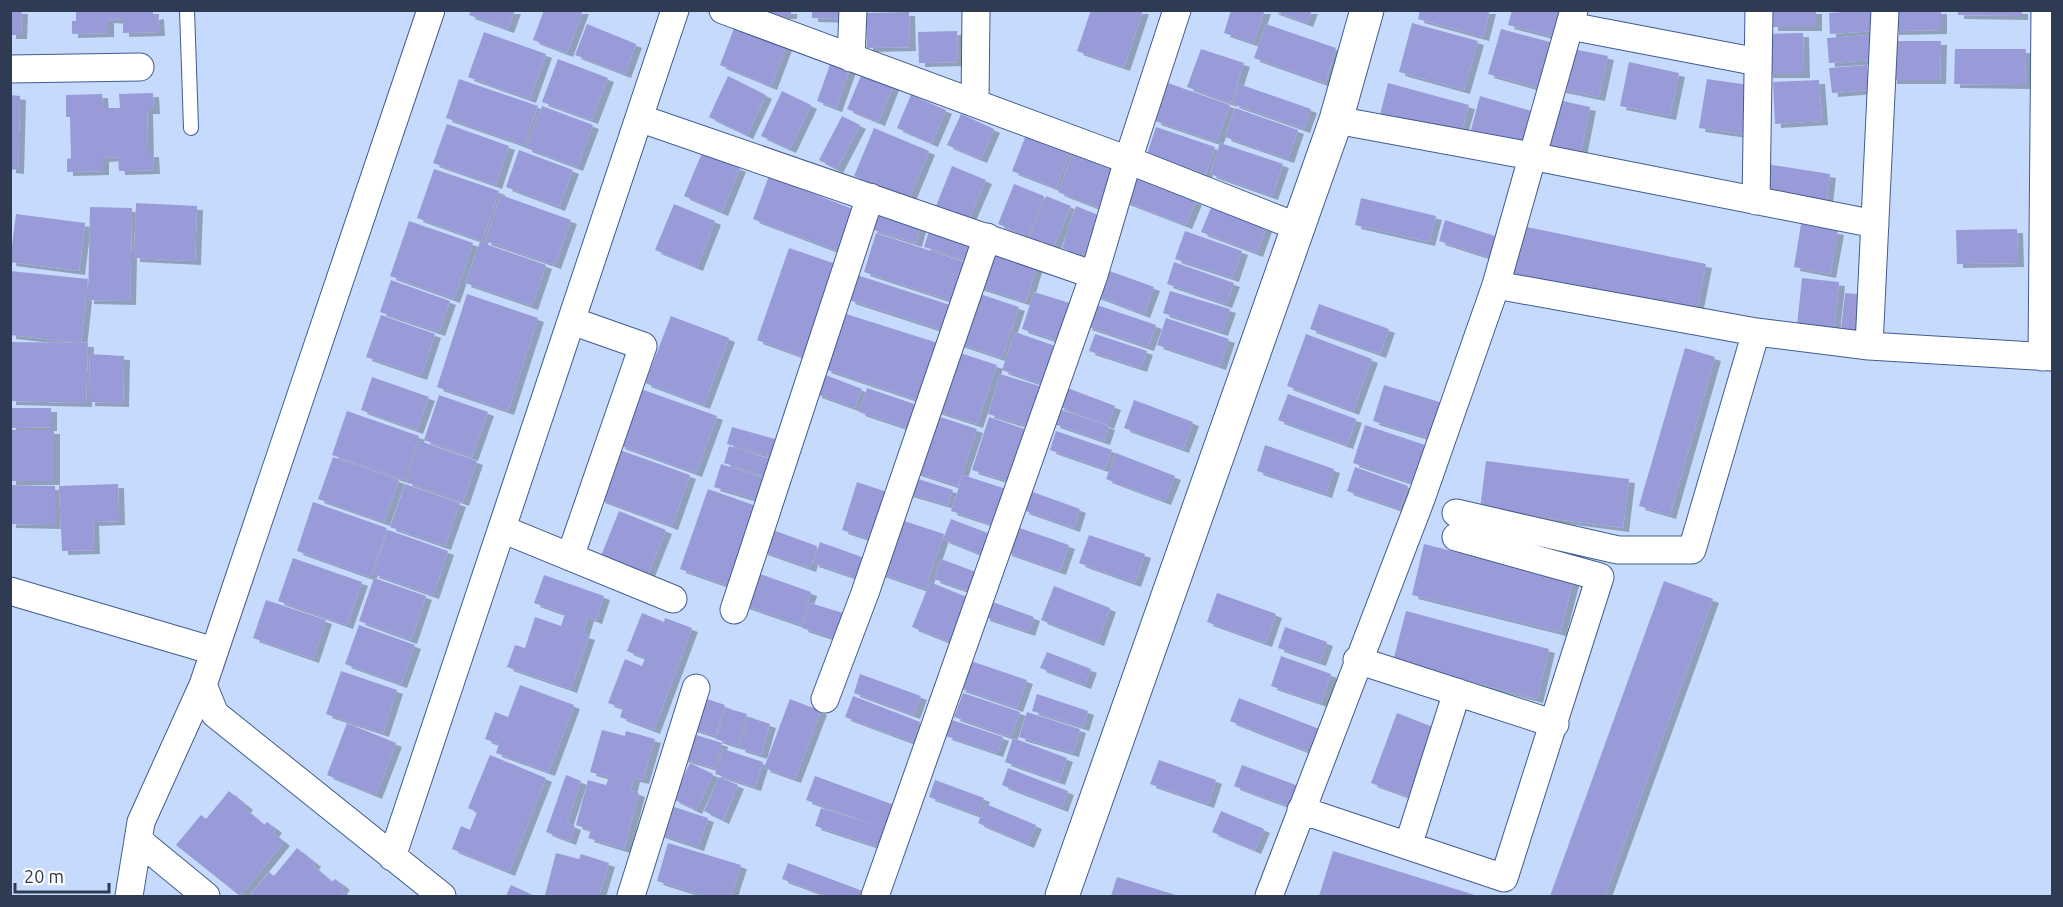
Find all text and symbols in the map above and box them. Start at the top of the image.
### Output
scale bar [15,856,110,894]
text: 20 m [24,866,64,886]

